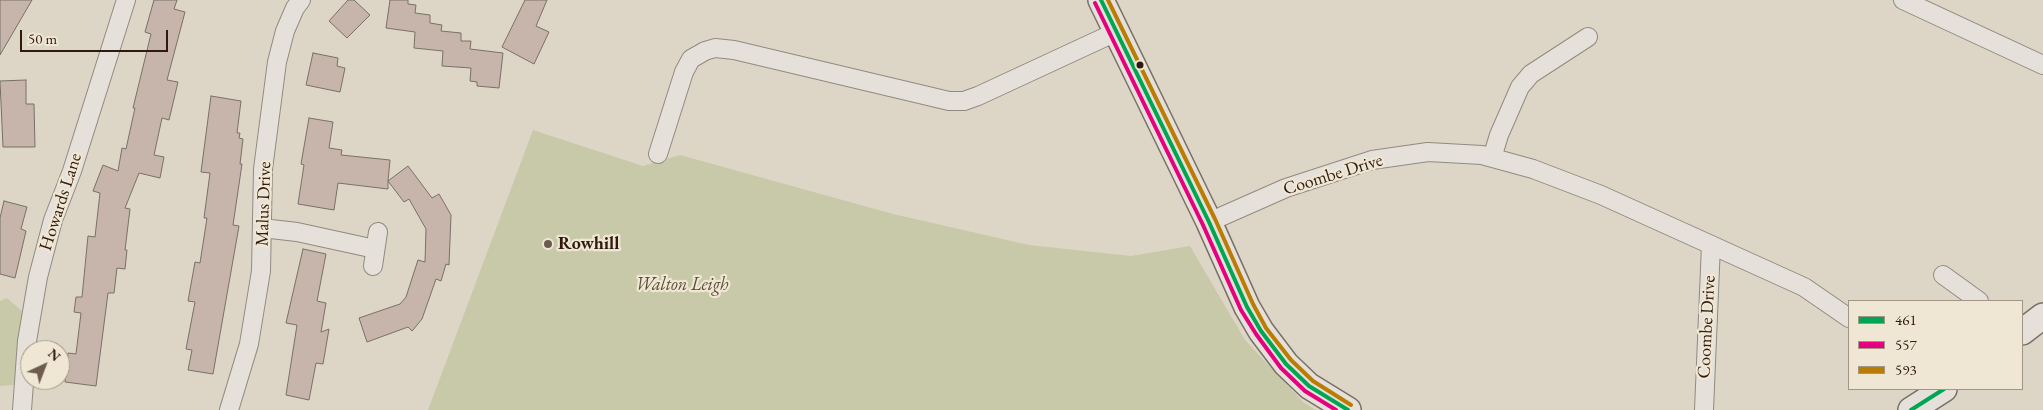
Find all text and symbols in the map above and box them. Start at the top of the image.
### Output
scale bar [22,20,170,52]
text: 50 m [28,29,57,48]
unlabelled marker [1135,60,1145,70]
street label: Coombe Drive [1281,150,1385,200]
street label: Howards Lane [35,151,87,253]
street label: Malus Drive [252,161,276,247]
place label: Rowhill [558,233,619,255]
marker: Rowhill [542,238,554,250]
park label: Walton Leigh [635,274,729,296]
street label: Coombe Drive [1694,275,1720,379]
legend [1848,300,2023,390]
text: 461 [1895,310,1917,329]
text: 557 [1895,335,1917,354]
north arrow [20,340,70,390]
text: N [44,344,65,365]
text: 593 [1895,360,1917,379]

